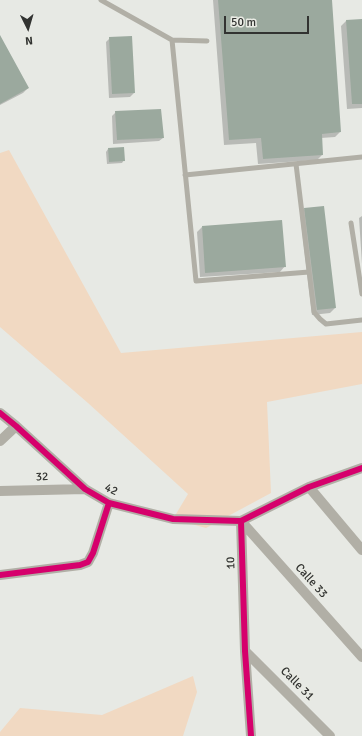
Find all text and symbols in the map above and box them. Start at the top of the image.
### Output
north arrow [8,8,48,48]
scale bar [226,8,311,34]
text: 50 m [231,15,256,30]
text: N [25,34,33,47]
street label: 32 [35,470,49,484]
street label: 42 [102,481,120,499]
street label: 10 [224,556,238,570]
street label: Calle 33 [292,561,330,601]
street label: Calle 31 [277,664,317,704]

